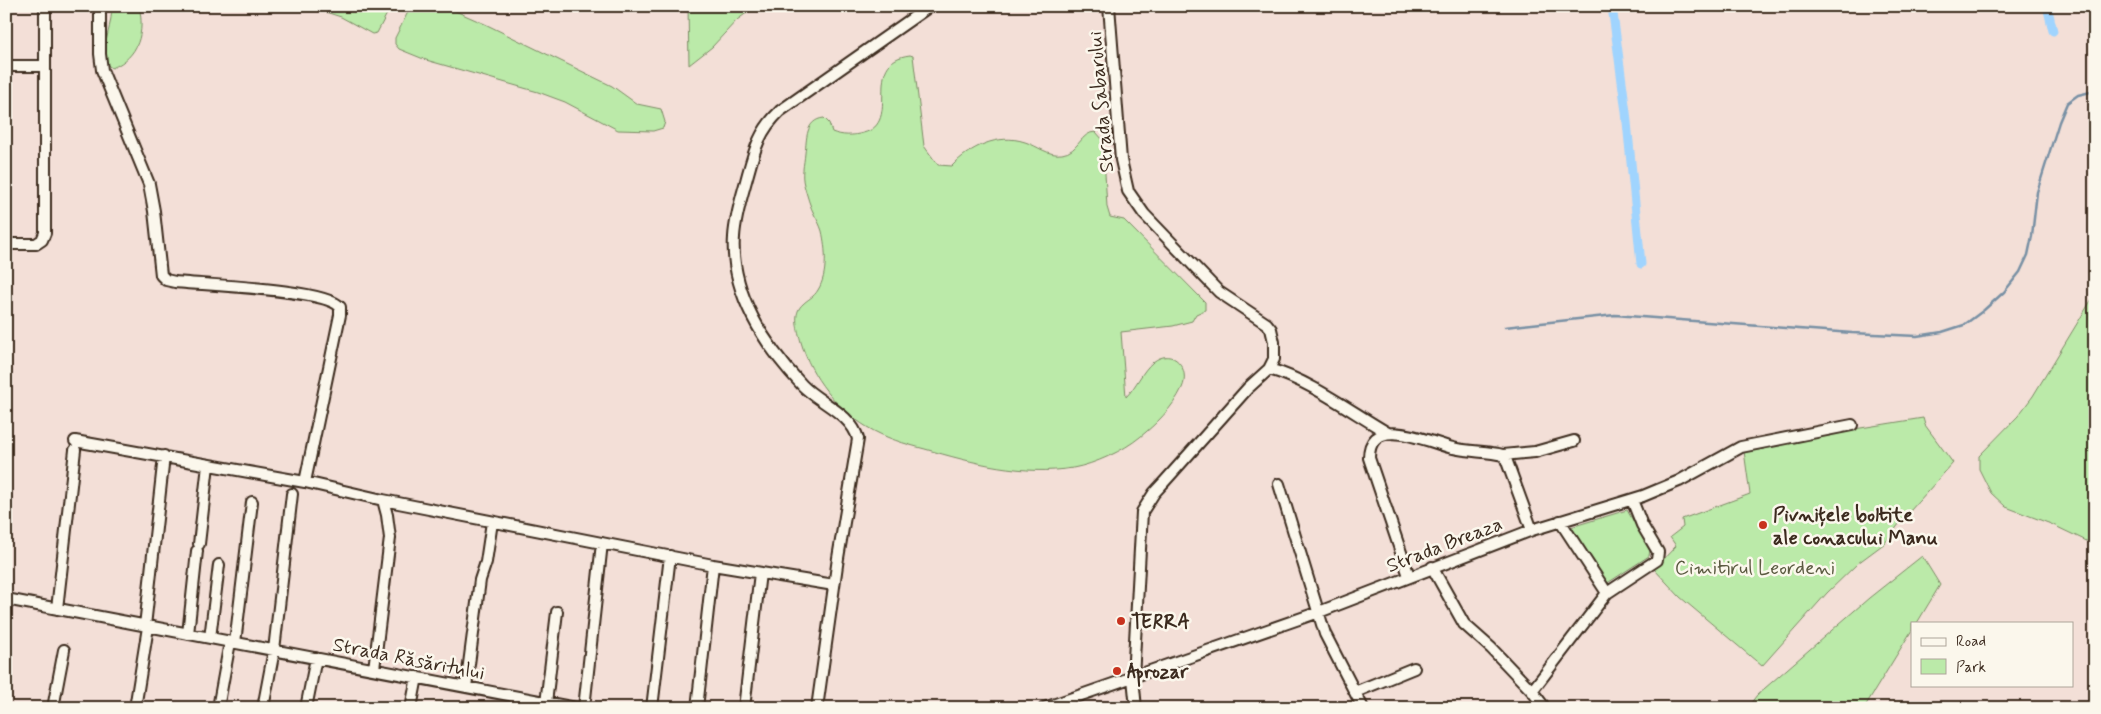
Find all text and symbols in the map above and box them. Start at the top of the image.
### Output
street label: Strada Sabarului [1082,30,1121,174]
place label: Pivnițele boltite ale conacului Manu [1773,502,1938,552]
street label: Strada Breaza [1383,511,1506,580]
marker: Pivnițele boltite ale conacului Manu [1757,519,1769,531]
park label: Cimitirul Leordeni [1675,555,1835,582]
place label: TERRA [1131,609,1190,636]
marker: TERRA [1115,615,1127,627]
legend [1911,622,2074,686]
street label: Strada Răsăritului [330,632,487,687]
text: Road [1956,632,1986,652]
text: Park [1956,658,1986,678]
place label: Aprozar [1127,659,1189,687]
marker: Aprozar [1111,665,1123,677]

